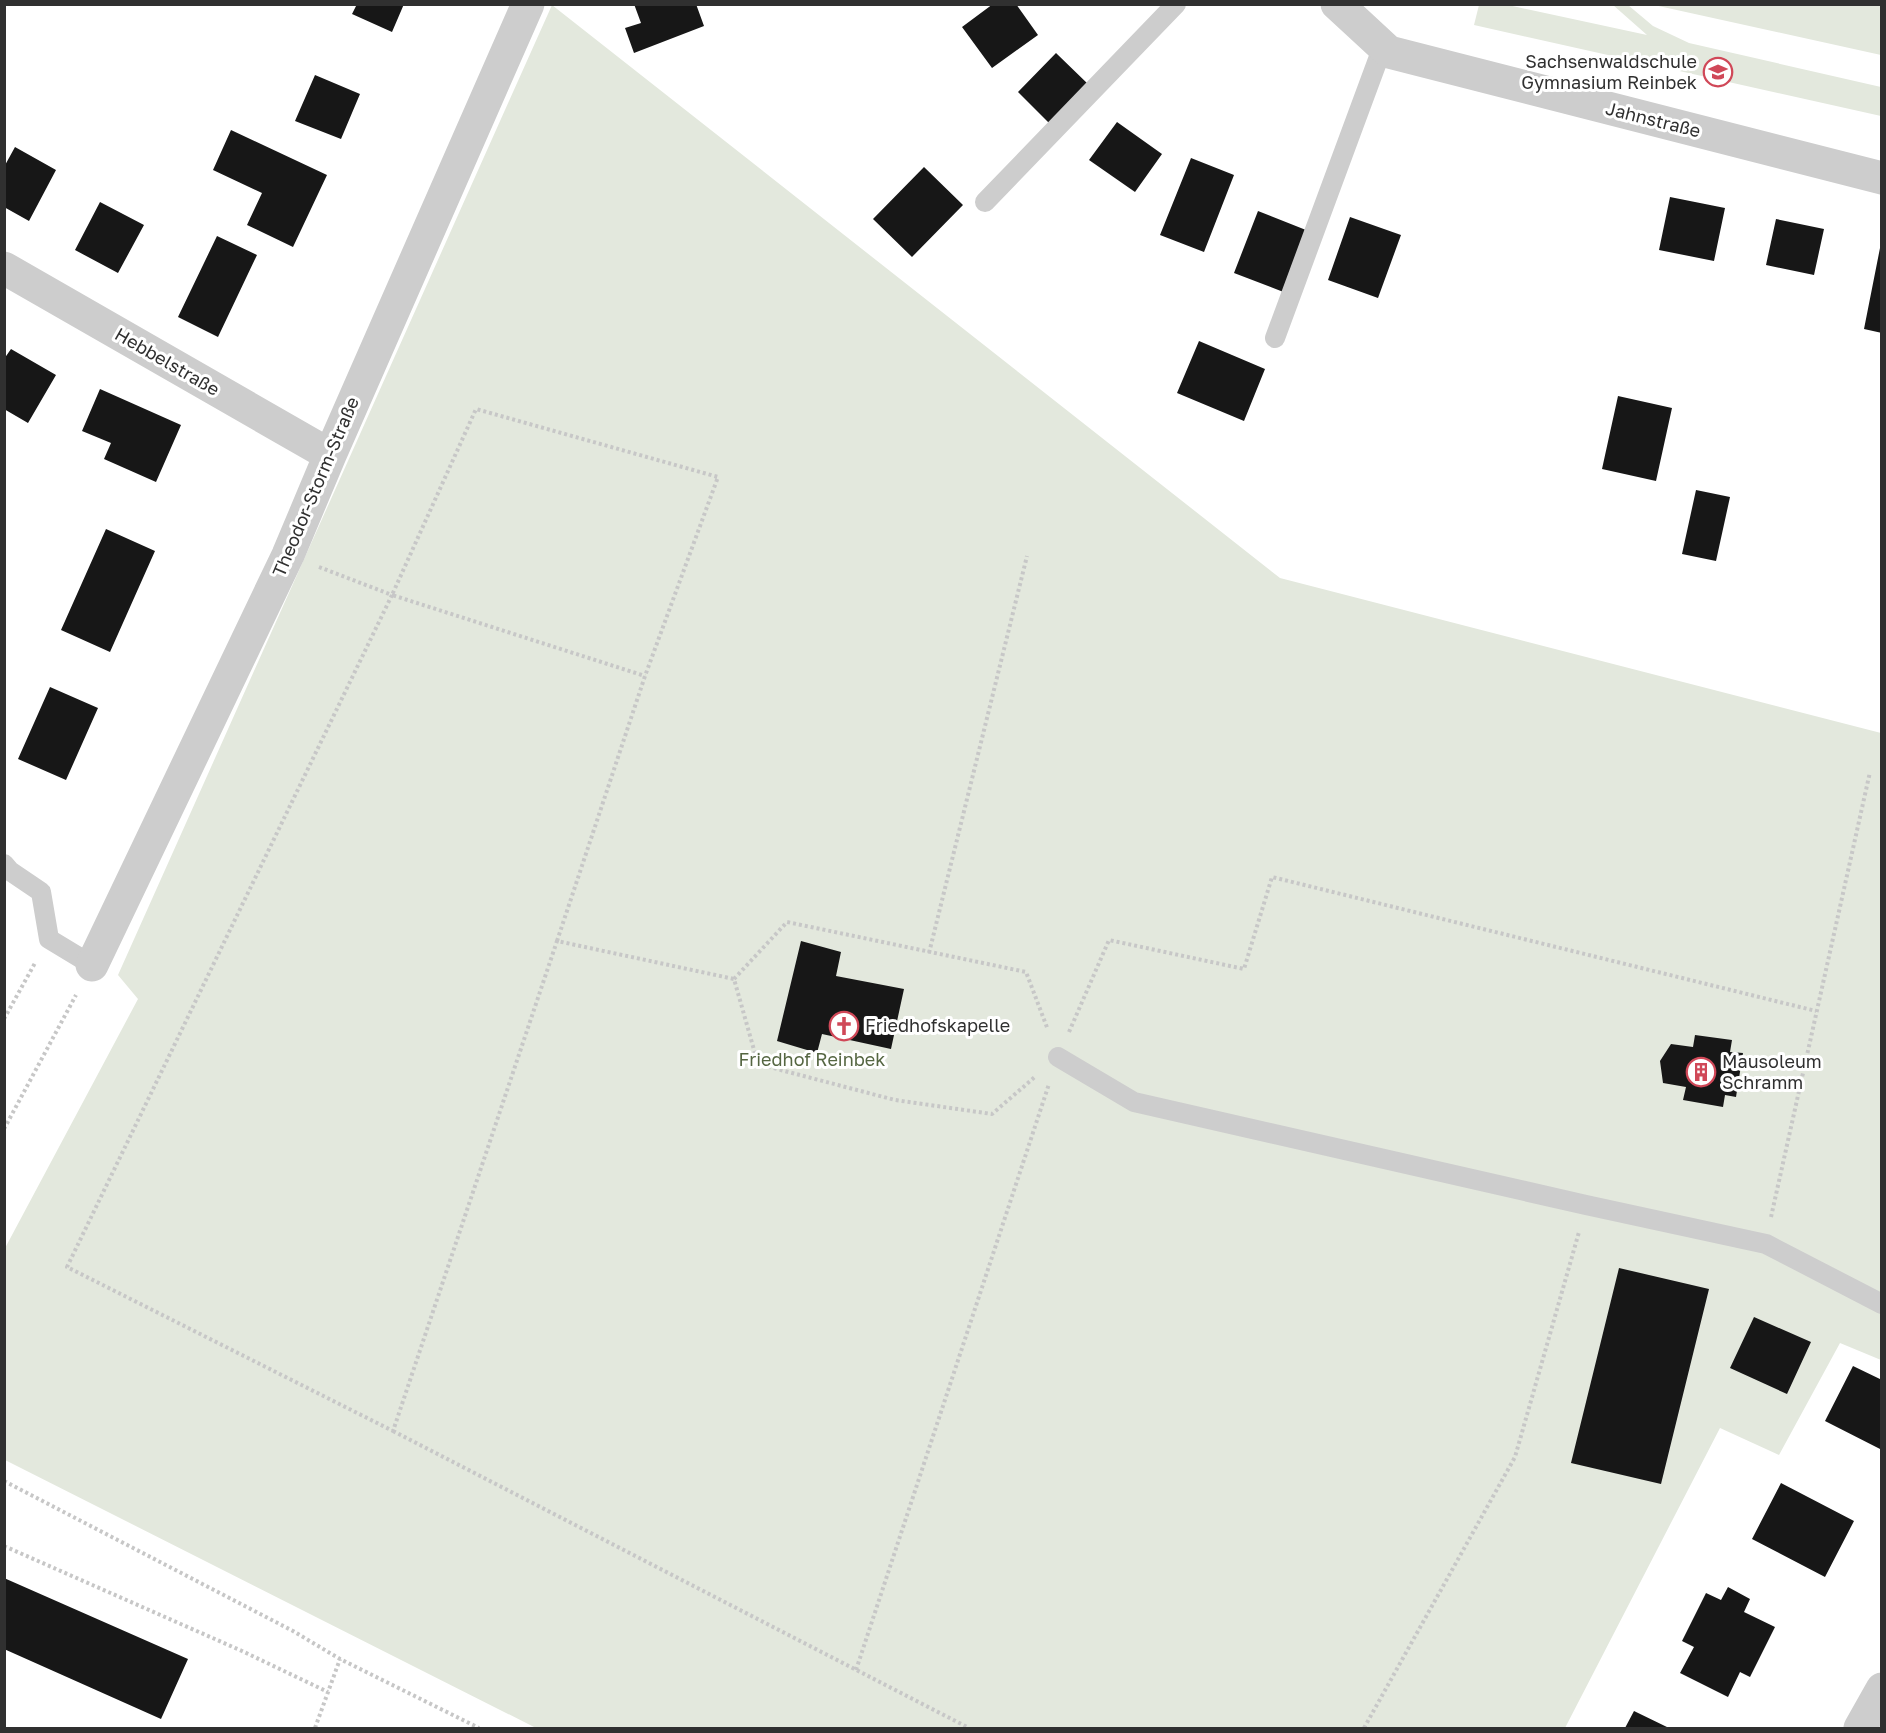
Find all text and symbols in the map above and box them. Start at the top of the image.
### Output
place label: Sachsenwaldschule Gymnasium Reinbek [1521,50,1697,93]
school or university icon: Sachsenwaldschule Gymnasium Reinbek [1702,56,1734,88]
street label: Jahnstraße [1604,97,1703,141]
street label: Hebbelstraße [111,322,224,400]
street label: Theodor-Storm-Straße [267,393,363,580]
church icon: Friedhofskapelle [828,1010,860,1042]
place label: Friedhofskapelle [865,1014,1010,1036]
park label: Friedhof Reinbek [739,1048,885,1070]
place label: Mausoleum Schramm [1722,1050,1822,1093]
building icon: Mausoleum Schramm [1685,1056,1717,1088]

